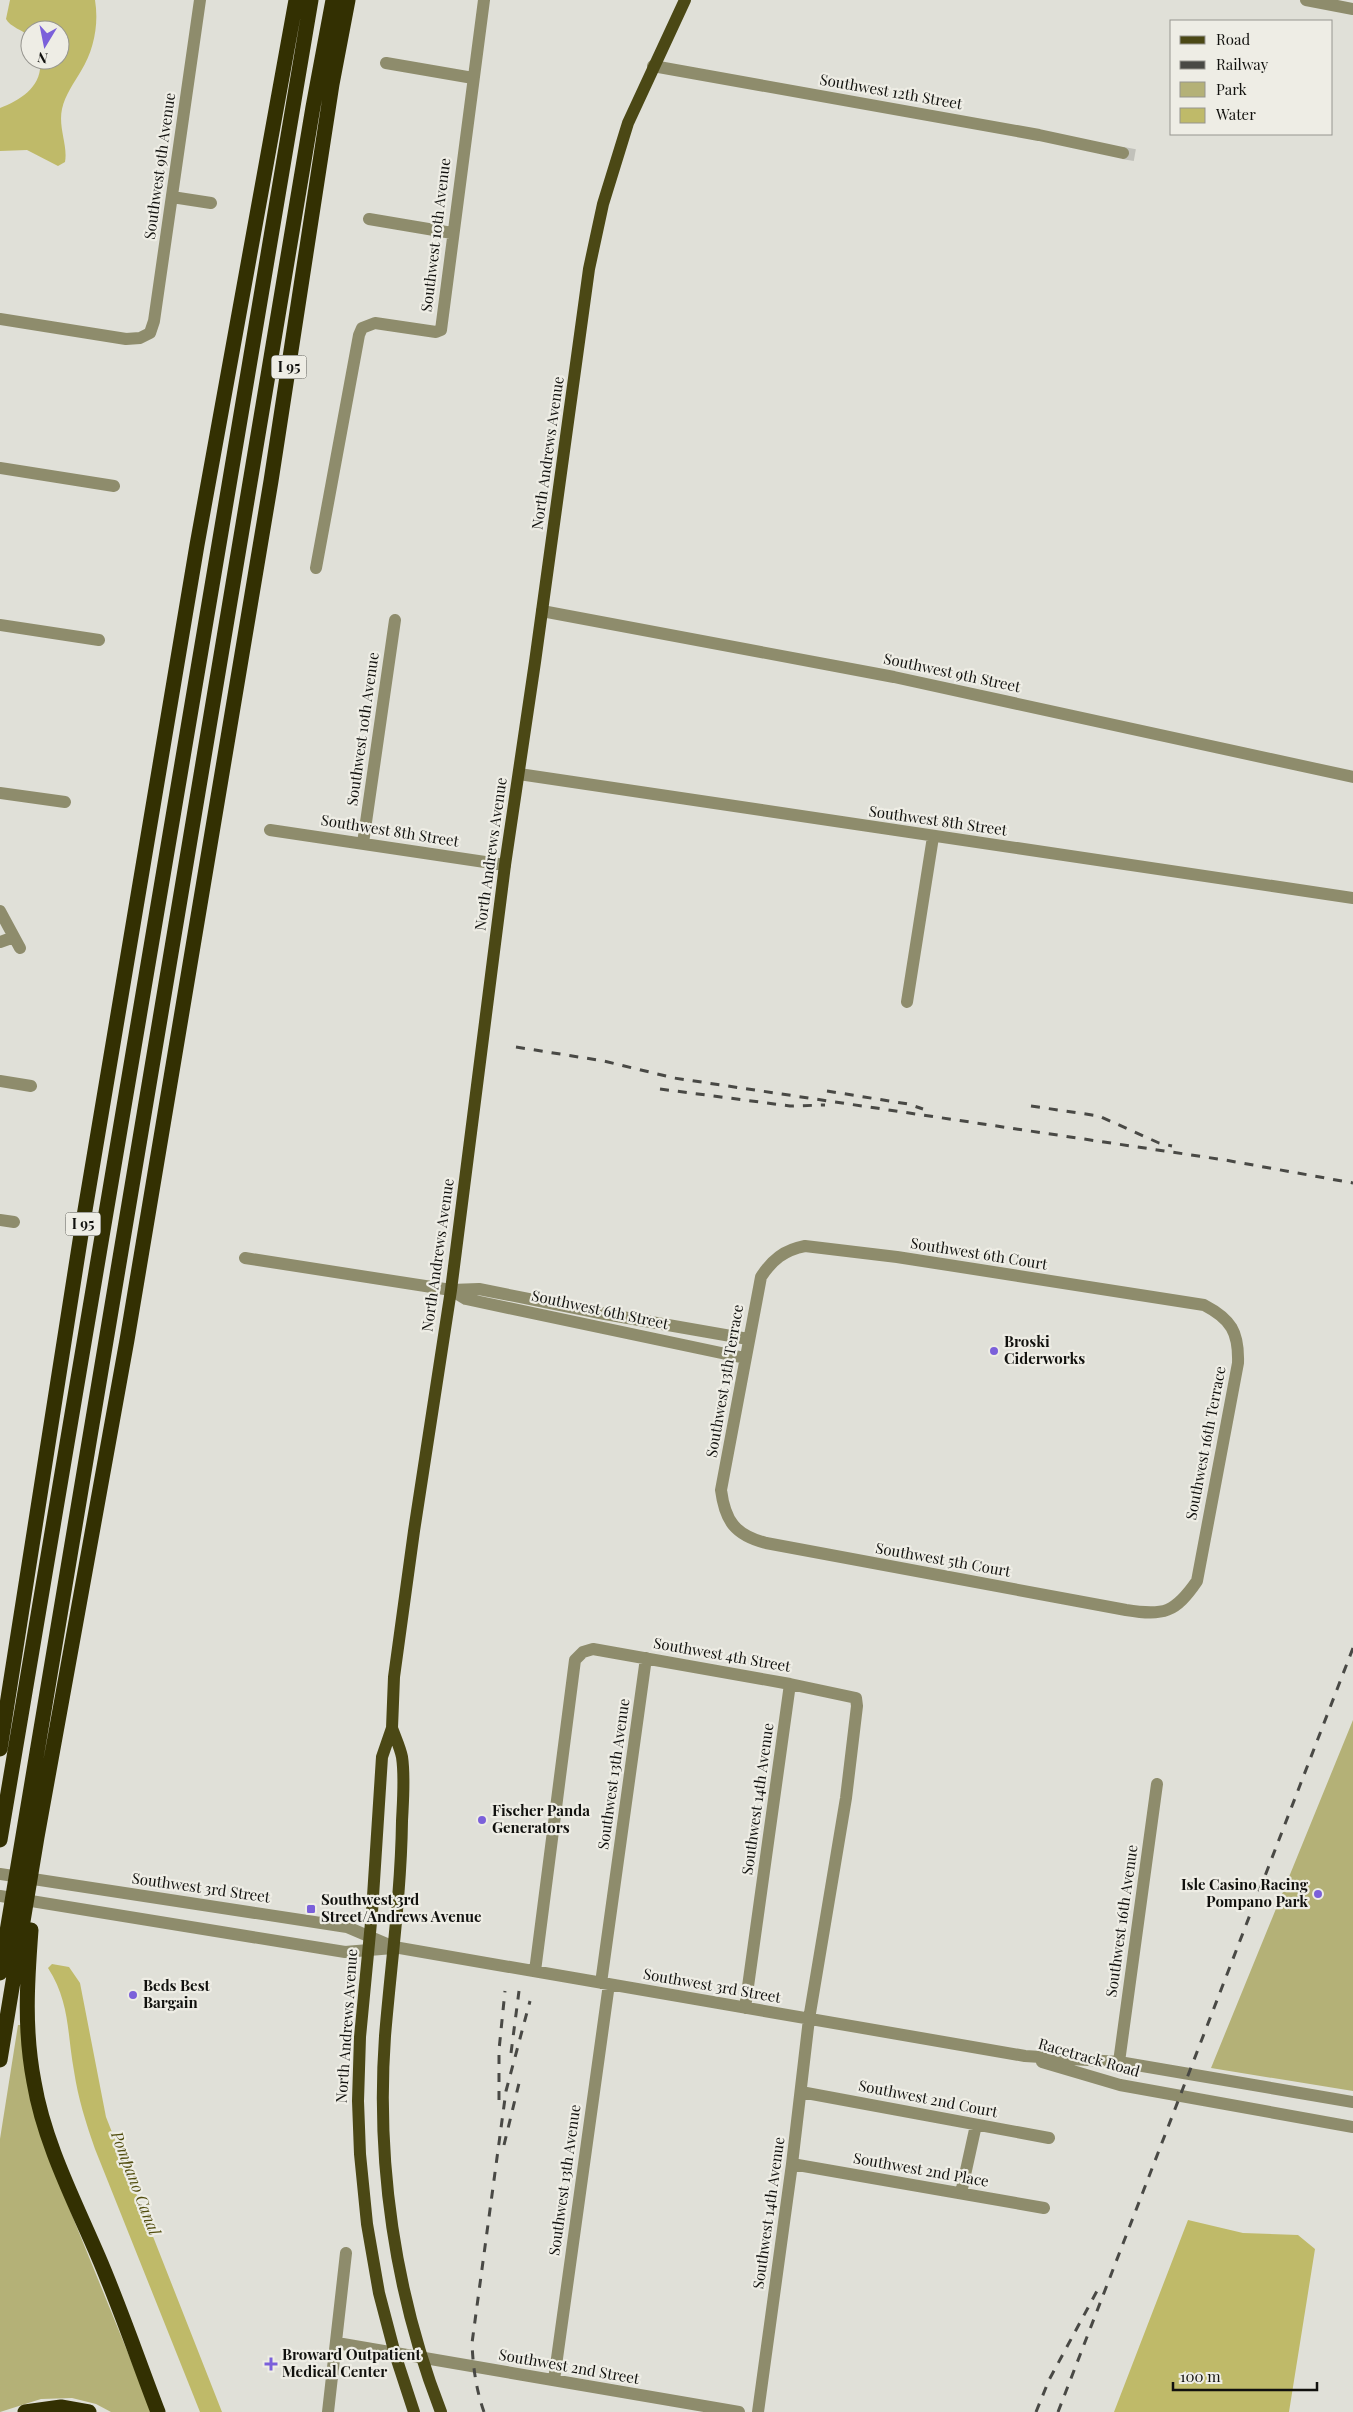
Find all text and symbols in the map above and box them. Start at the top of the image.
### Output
north arrow [20,20,70,70]
legend [1170,20,1333,135]
text: Road [1216,29,1250,49]
text: N [36,48,49,69]
text: Railway [1216,54,1269,74]
street label: Southwest 12th Street [818,69,965,114]
text: Park [1216,79,1248,99]
street label: Southwest 9th Avenue [139,91,179,241]
text: Water [1215,104,1256,124]
street label: Southwest 10th Avenue [416,157,454,313]
road number: I 95 [272,356,306,378]
street label: North Andrews Avenue [526,375,568,531]
street label: Southwest 9th Street [882,648,1023,696]
street label: Southwest 10th Avenue [341,651,383,807]
street label: North Andrews Avenue [469,776,511,932]
street label: Southwest 8th Street [868,800,1009,840]
street label: Southwest 8th Street [320,809,461,851]
street label: North Andrews Avenue [416,1177,458,1333]
road number: I 95 [66,1212,100,1236]
street label: Southwest 6th Court [909,1232,1050,1274]
street label: Southwest 6th Street [530,1285,671,1333]
street label: Southwest 13th Terrace [701,1303,747,1459]
place label: Broski Ciderworks [1004,1331,1085,1368]
marker: Broski Ciderworks [988,1345,1000,1357]
street label: Southwest 16th Terrace [1180,1364,1230,1521]
street label: Southwest 5th Court [874,1537,1013,1581]
street label: Southwest 4th Street [652,1632,793,1676]
street label: Southwest 13th Avenue [592,1697,634,1851]
street label: Southwest 14th Avenue [736,1722,778,1876]
place label: Fischer Panda Generators [492,1800,590,1837]
marker: Fischer Panda Generators [476,1814,488,1826]
street label: Southwest 16th Avenue [1100,1843,1142,1998]
street label: Southwest 3rd Street [131,1867,272,1907]
place label: Isle Casino Racing Pompano Park [1181,1874,1309,1911]
marker: Isle Casino Racing Pompano Park [1312,1888,1324,1900]
place label: Southwest 3rd Street/Andrews Avenue [321,1889,482,1926]
marker: Southwest 3rd Street/Andrews Avenue [305,1903,317,1915]
street label: North Andrews Avenue [331,1948,361,2104]
street label: Southwest 3rd Street [642,1963,783,2007]
place label: Beds Best Bargain [143,1975,211,2012]
marker: Beds Best Bargain [127,1989,139,2001]
street label: Racetrack Road [1036,2033,1143,2081]
street label: Southwest 2nd Court [857,2075,1000,2121]
street label: Southwest 13th Avenue [543,2103,585,2257]
water label: Pompano Canal [107,2127,166,2238]
street label: Southwest 14th Avenue [747,2136,789,2290]
street label: Southwest 2nd Place [852,2147,991,2191]
place label: Broward Outpatient Medical Center [282,2344,422,2381]
street label: Southwest 2nd Street [497,2344,642,2388]
marker: Broward Outpatient Medical Center [264,2357,278,2371]
scale bar [1173,2360,1317,2392]
text: 100 m [1180,2366,1221,2386]

